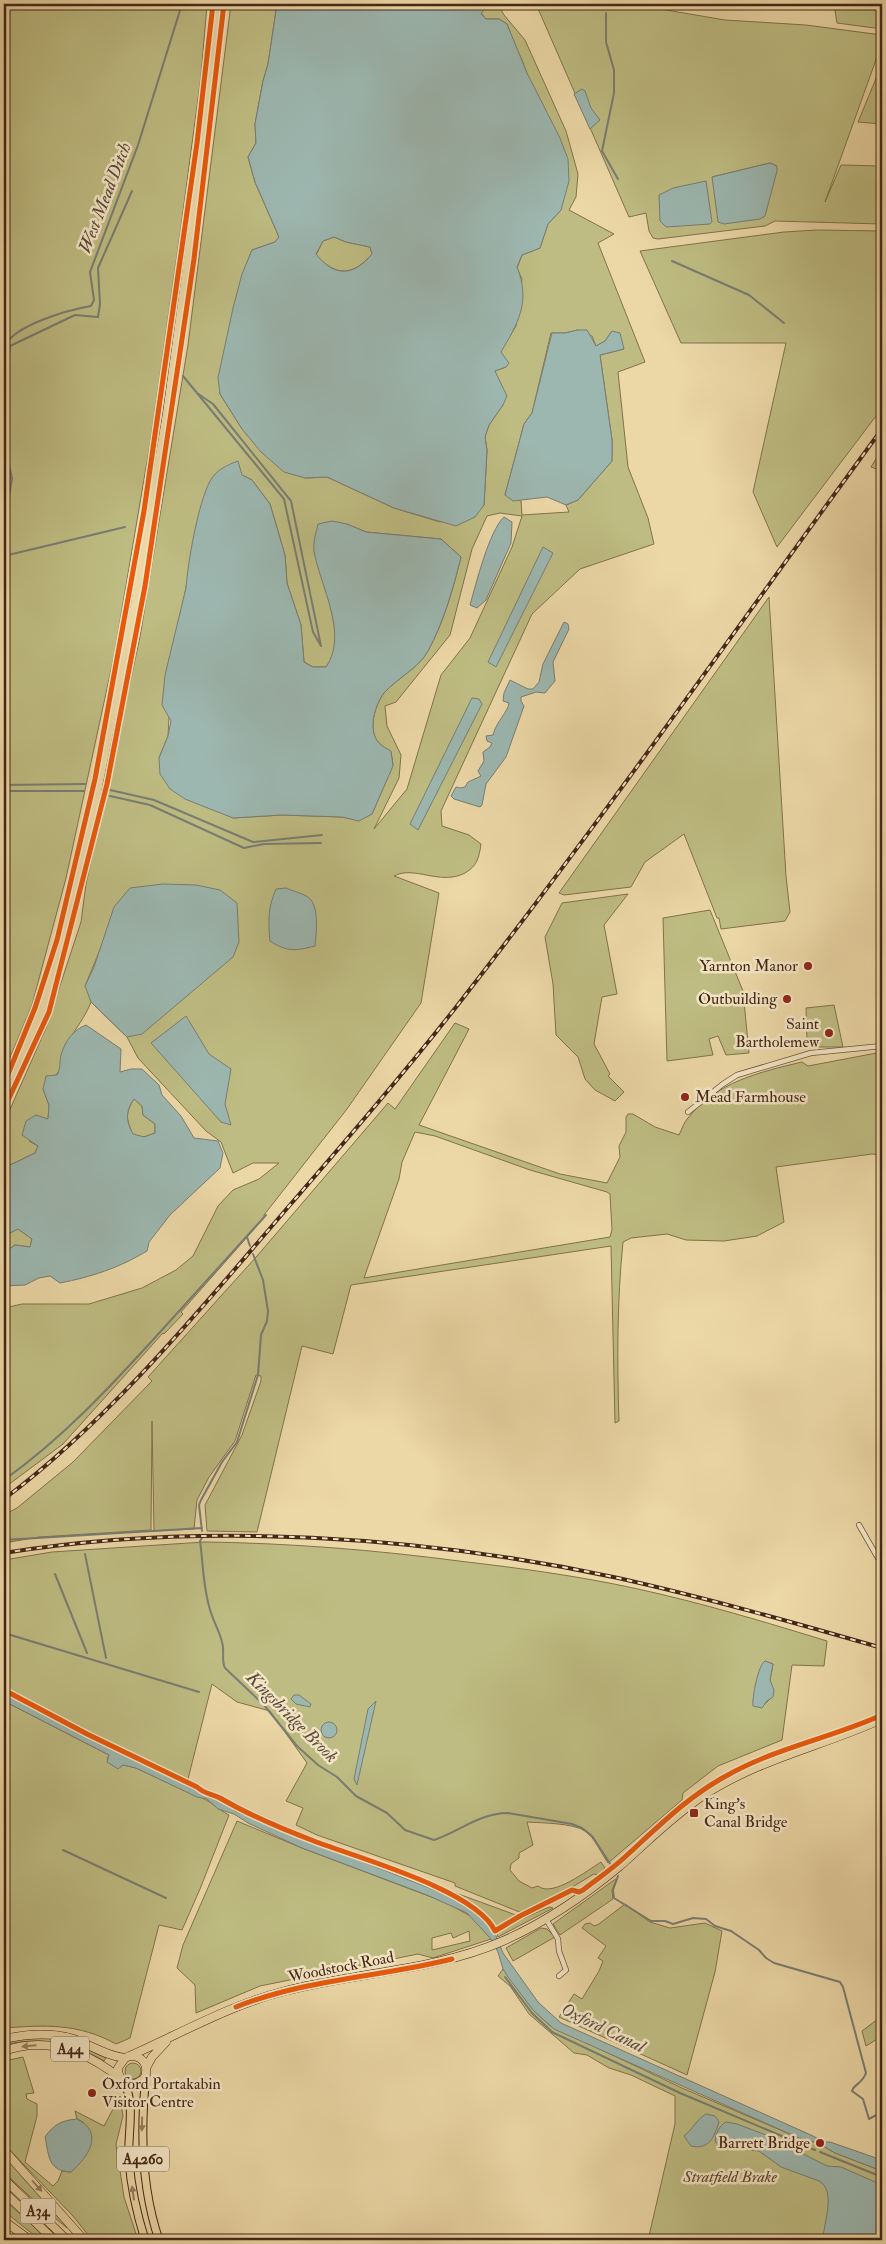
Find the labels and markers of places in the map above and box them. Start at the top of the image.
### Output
place label: Yarnton Manor [699,956,798,976]
marker: Yarnton Manor [802,960,814,972]
place label: Outbuilding [698,989,778,1009]
marker: Outbuilding [781,993,793,1005]
place label: Saint Bartholemew [735,1014,820,1052]
marker: Saint Bartholemew [823,1027,835,1039]
place label: Mead Farmhouse [695,1087,806,1107]
marker: Mead Farmhouse [679,1091,691,1103]
place label: King's Canal Bridge [704,1794,788,1832]
marker: King's Canal Bridge [688,1807,700,1819]
place label: Oxford Portakabin Visitor Centre [102,2074,221,2112]
marker: Oxford Portakabin Visitor Centre [86,2087,98,2099]
place label: Barrett Bridge [718,2133,810,2153]
marker: Barrett Bridge [814,2137,826,2149]

